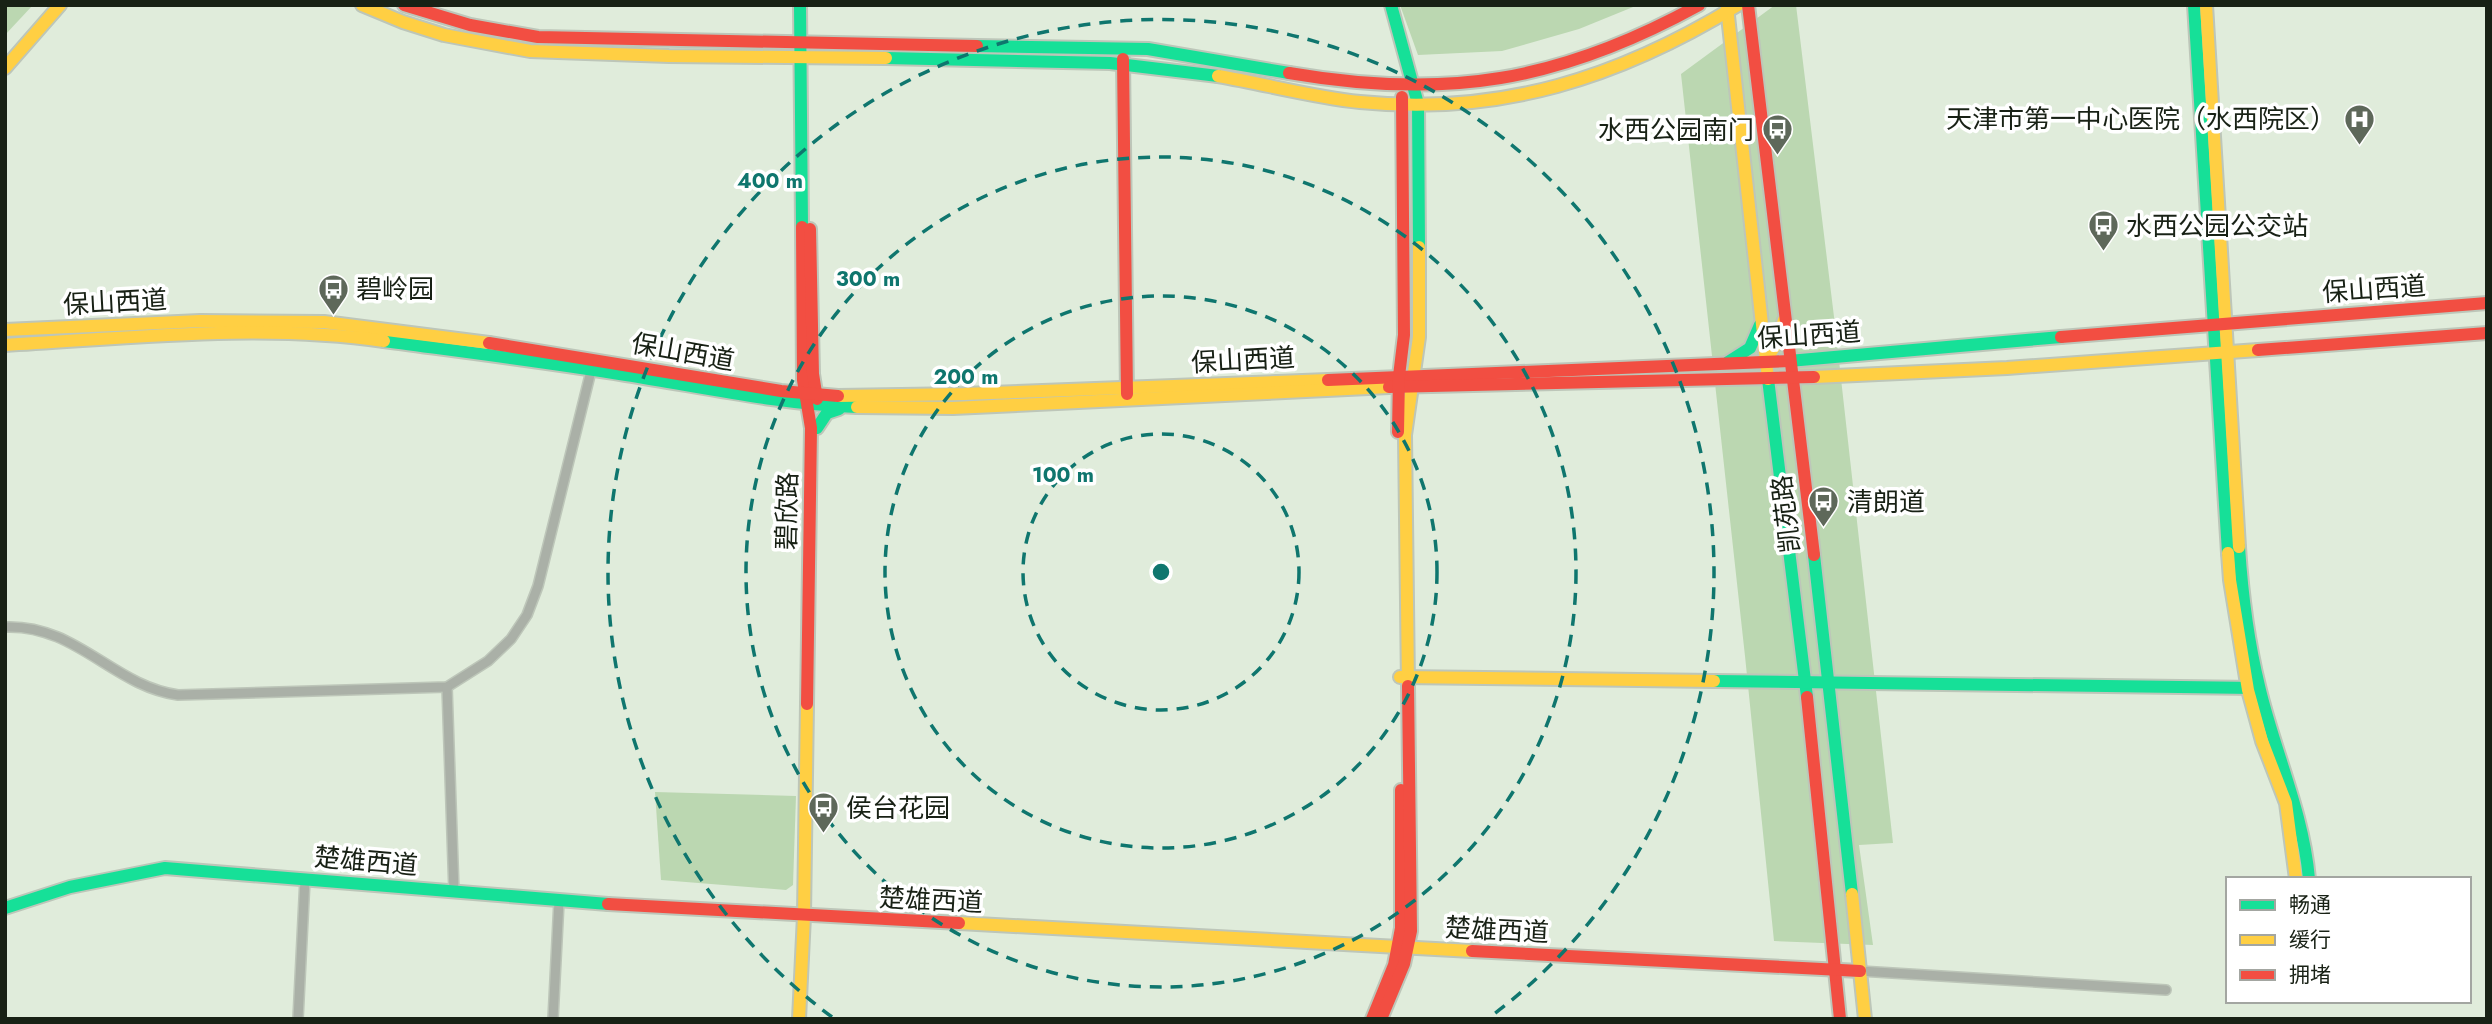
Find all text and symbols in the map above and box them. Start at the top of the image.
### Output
place label: 天津市第一中心医院（水西院区） [1946,100,2336,138]
hospital icon: 天津市第一中心医院（水西院区） [2342,102,2376,146]
place label: 水西公园南门 [1598,111,1754,149]
bus stop icon: 水西公园南门 [1760,113,1794,157]
text: 400 m [737,166,803,196]
place label: 水西公园公交站 [2126,207,2308,245]
bus stop icon: 水西公园公交站 [2086,209,2120,253]
text: 300 m [836,264,900,294]
street label: 保山西道 [2321,266,2427,312]
place label: 碧岭园 [356,270,434,308]
bus stop icon: 碧岭园 [316,272,350,316]
street label: 保山西道 [62,280,168,324]
street label: 保山西道 [1756,312,1862,358]
street label: 保山西道 [628,324,738,380]
street label: 保山西道 [1190,338,1296,382]
text: 200 m [933,362,999,392]
text: 100 m [1032,460,1094,490]
street label: 碧欣路 [767,472,807,550]
street label: 凯苑路 [1762,473,1810,555]
place label: 清朗道 [1847,483,1925,521]
bus stop icon: 清朗道 [1807,485,1841,529]
centre of rings [1149,560,1173,584]
place label: 侯台花园 [846,789,950,827]
bus stop icon: 侯台花园 [806,791,840,835]
street label: 楚雄西道 [313,838,419,884]
legend [2226,877,2471,1003]
street label: 楚雄西道 [878,878,984,922]
text: 畅通 [2289,890,2331,920]
street label: 楚雄西道 [1444,908,1550,952]
text: 缓行 [2289,925,2331,955]
text: 拥堵 [2289,960,2331,990]

